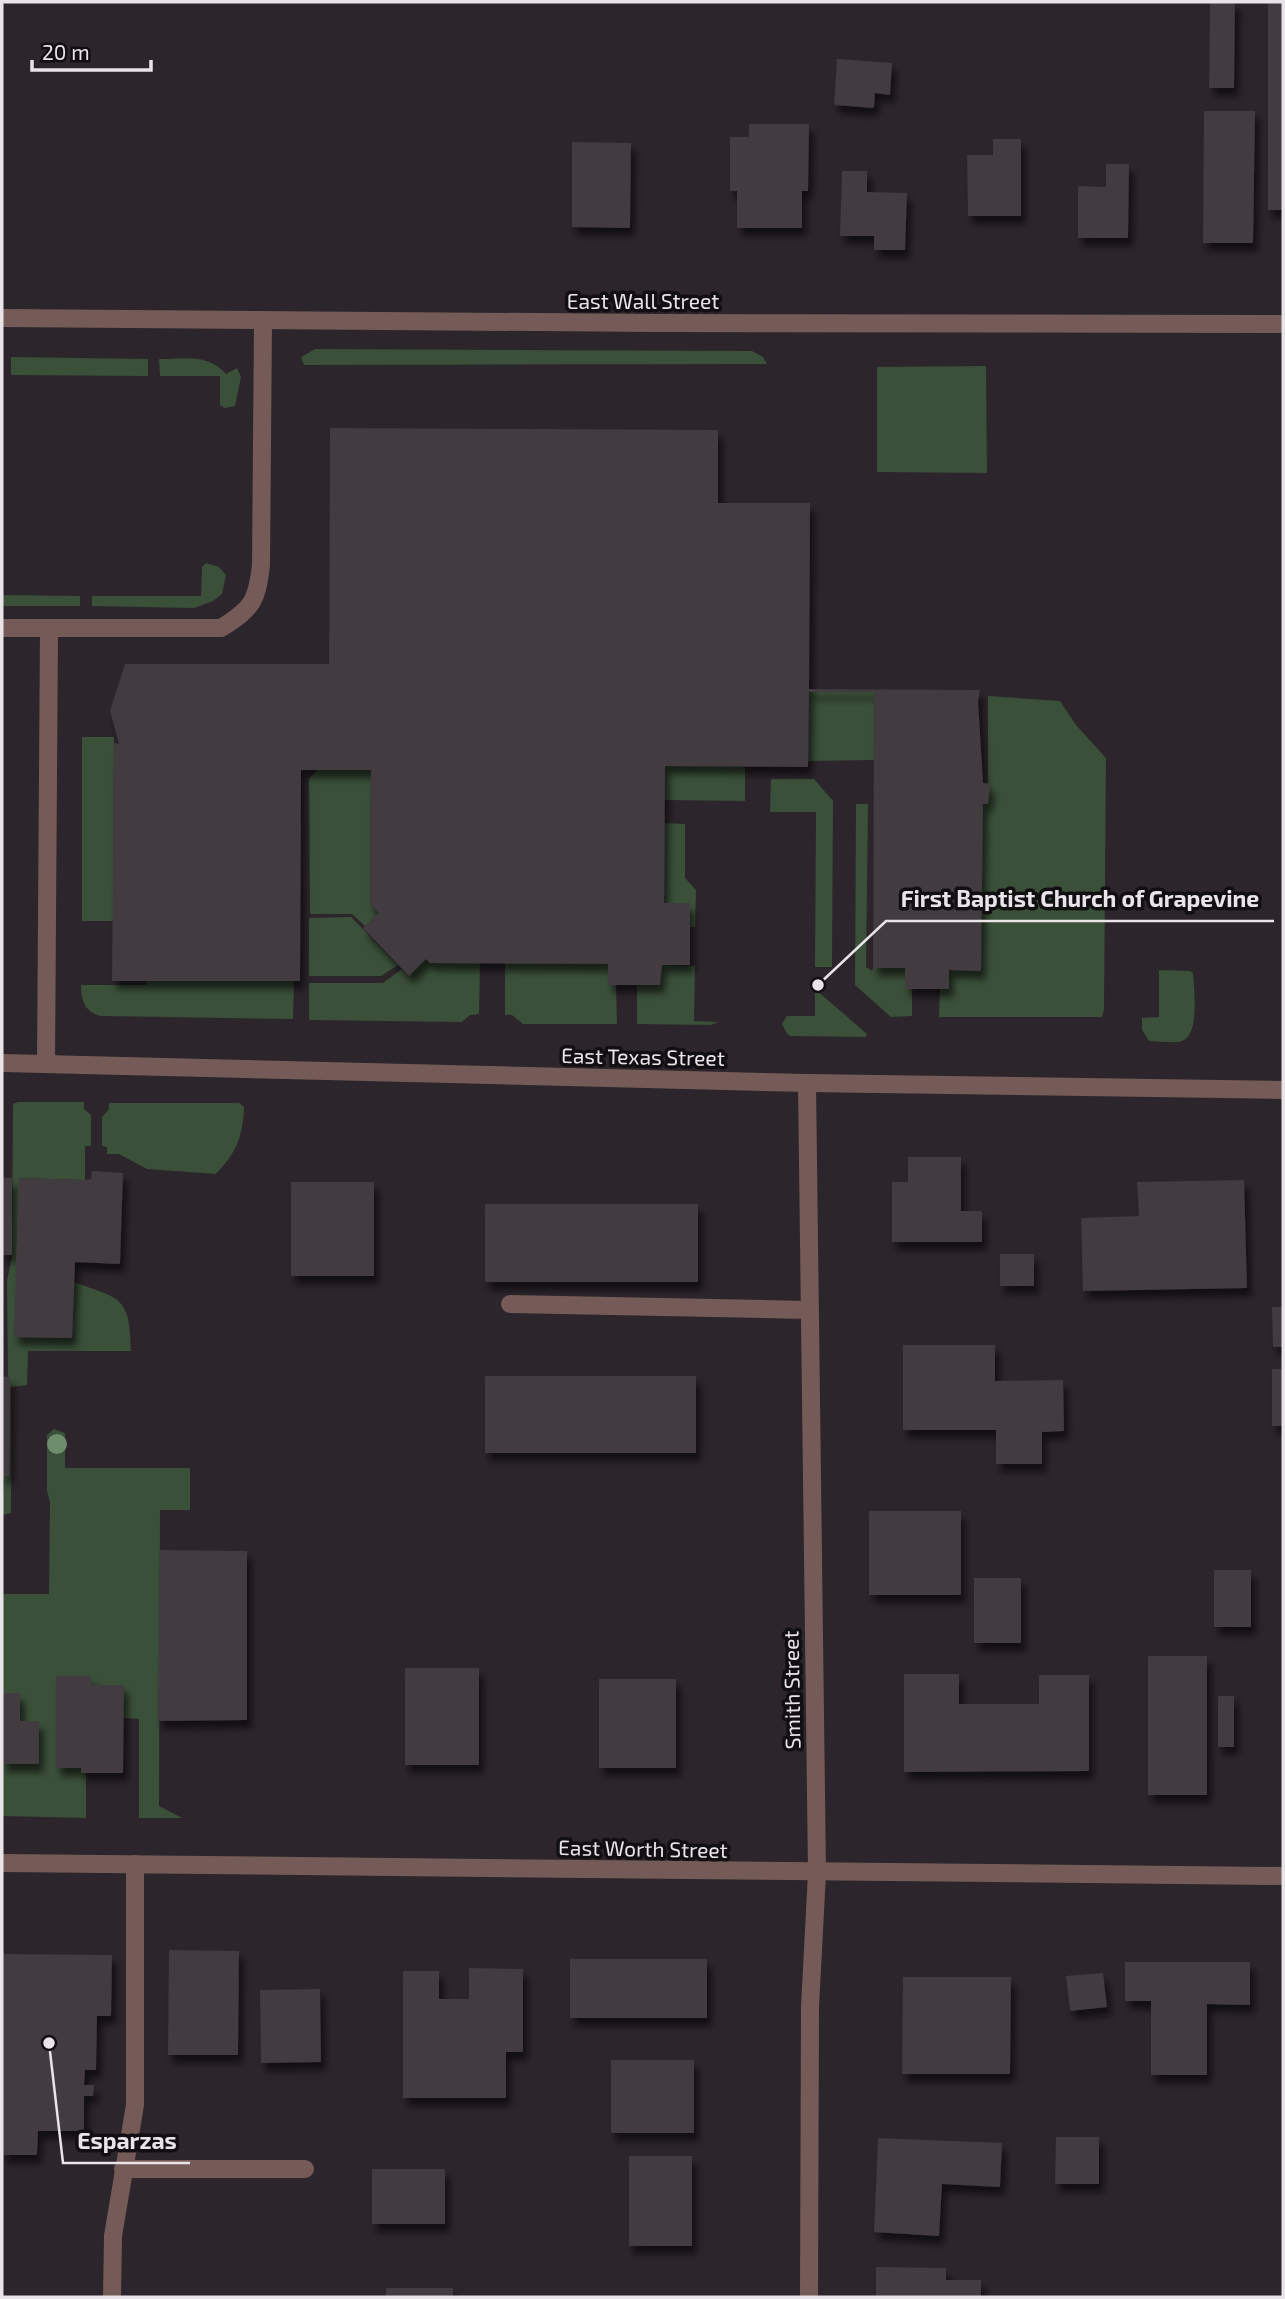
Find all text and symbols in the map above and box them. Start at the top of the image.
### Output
scale bar [32,28,150,72]
text: 20 m [42,39,90,64]
street label: East Wall Street [567,288,719,313]
callout: First Baptist Church of Grapevine [886,877,1274,921]
text: First Baptist Church of Grapevine [901,884,1259,912]
street label: East Texas Street [561,1042,725,1070]
street label: Smith Street [777,1630,805,1750]
street label: East Worth Street [558,1834,728,1862]
callout: Esparzas [63,2119,190,2163]
text: Esparzas [77,2126,177,2154]

